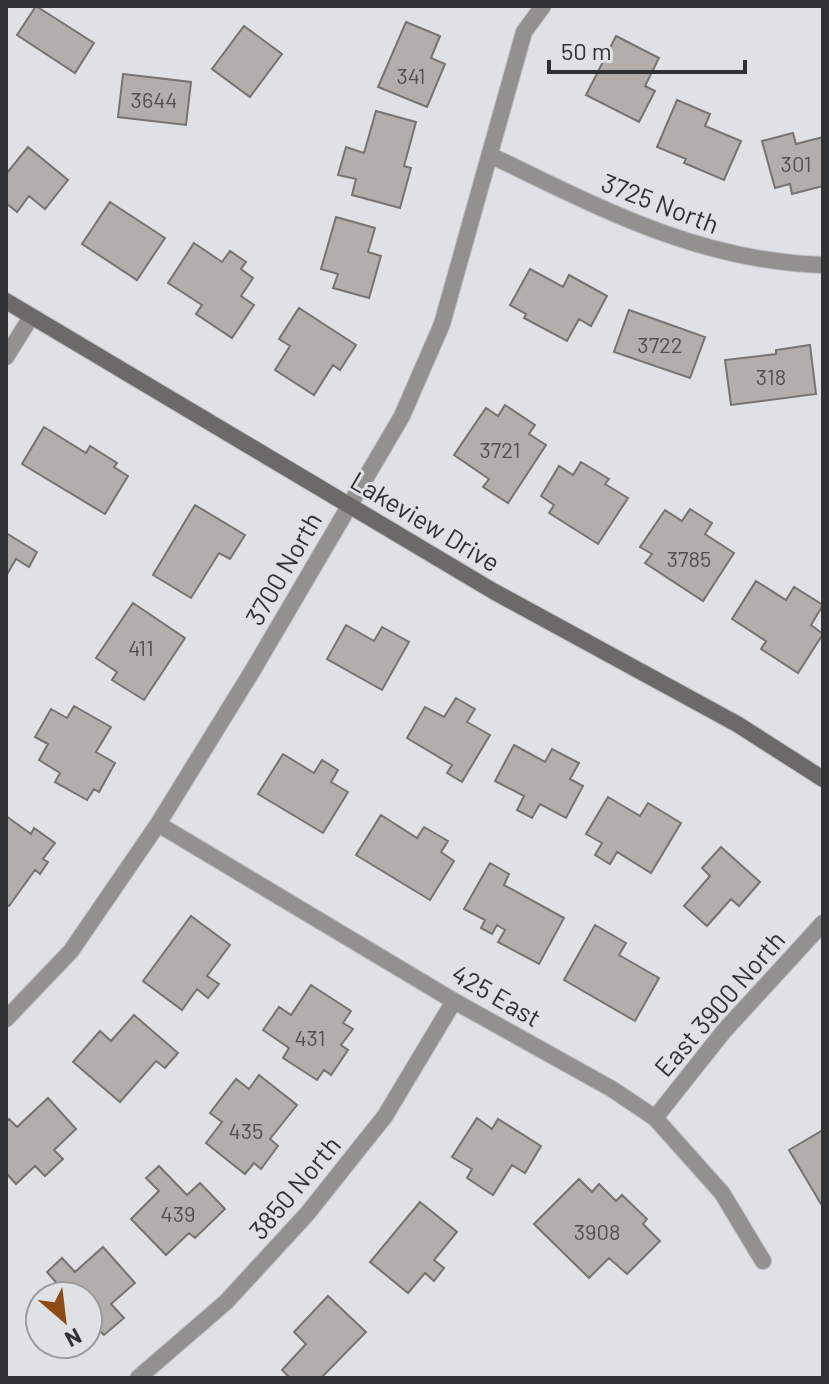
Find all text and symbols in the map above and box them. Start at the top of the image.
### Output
scale bar [549,24,745,74]
text: 50 m [561,36,612,65]
house number: 341 [396,62,426,88]
house number: 3644 [131,86,177,112]
house number: 301 [781,150,811,176]
street label: 3725 North [597,166,724,239]
house number: 3722 [637,331,683,357]
house number: 318 [756,363,786,389]
house number: 3721 [480,436,520,462]
street label: Lakeview Drive [346,464,506,577]
street label: 3700 North [238,506,327,630]
house number: 3785 [667,545,711,571]
house number: 411 [128,634,154,660]
street label: East 3900 North [647,924,791,1082]
street label: 425 East [447,957,547,1033]
house number: 431 [295,1024,326,1050]
house number: 435 [229,1117,263,1143]
street label: 3850 North [242,1129,346,1245]
house number: 439 [161,1200,195,1226]
house number: 3908 [574,1218,620,1244]
north arrow [24,1280,104,1360]
text: N [61,1324,86,1353]

